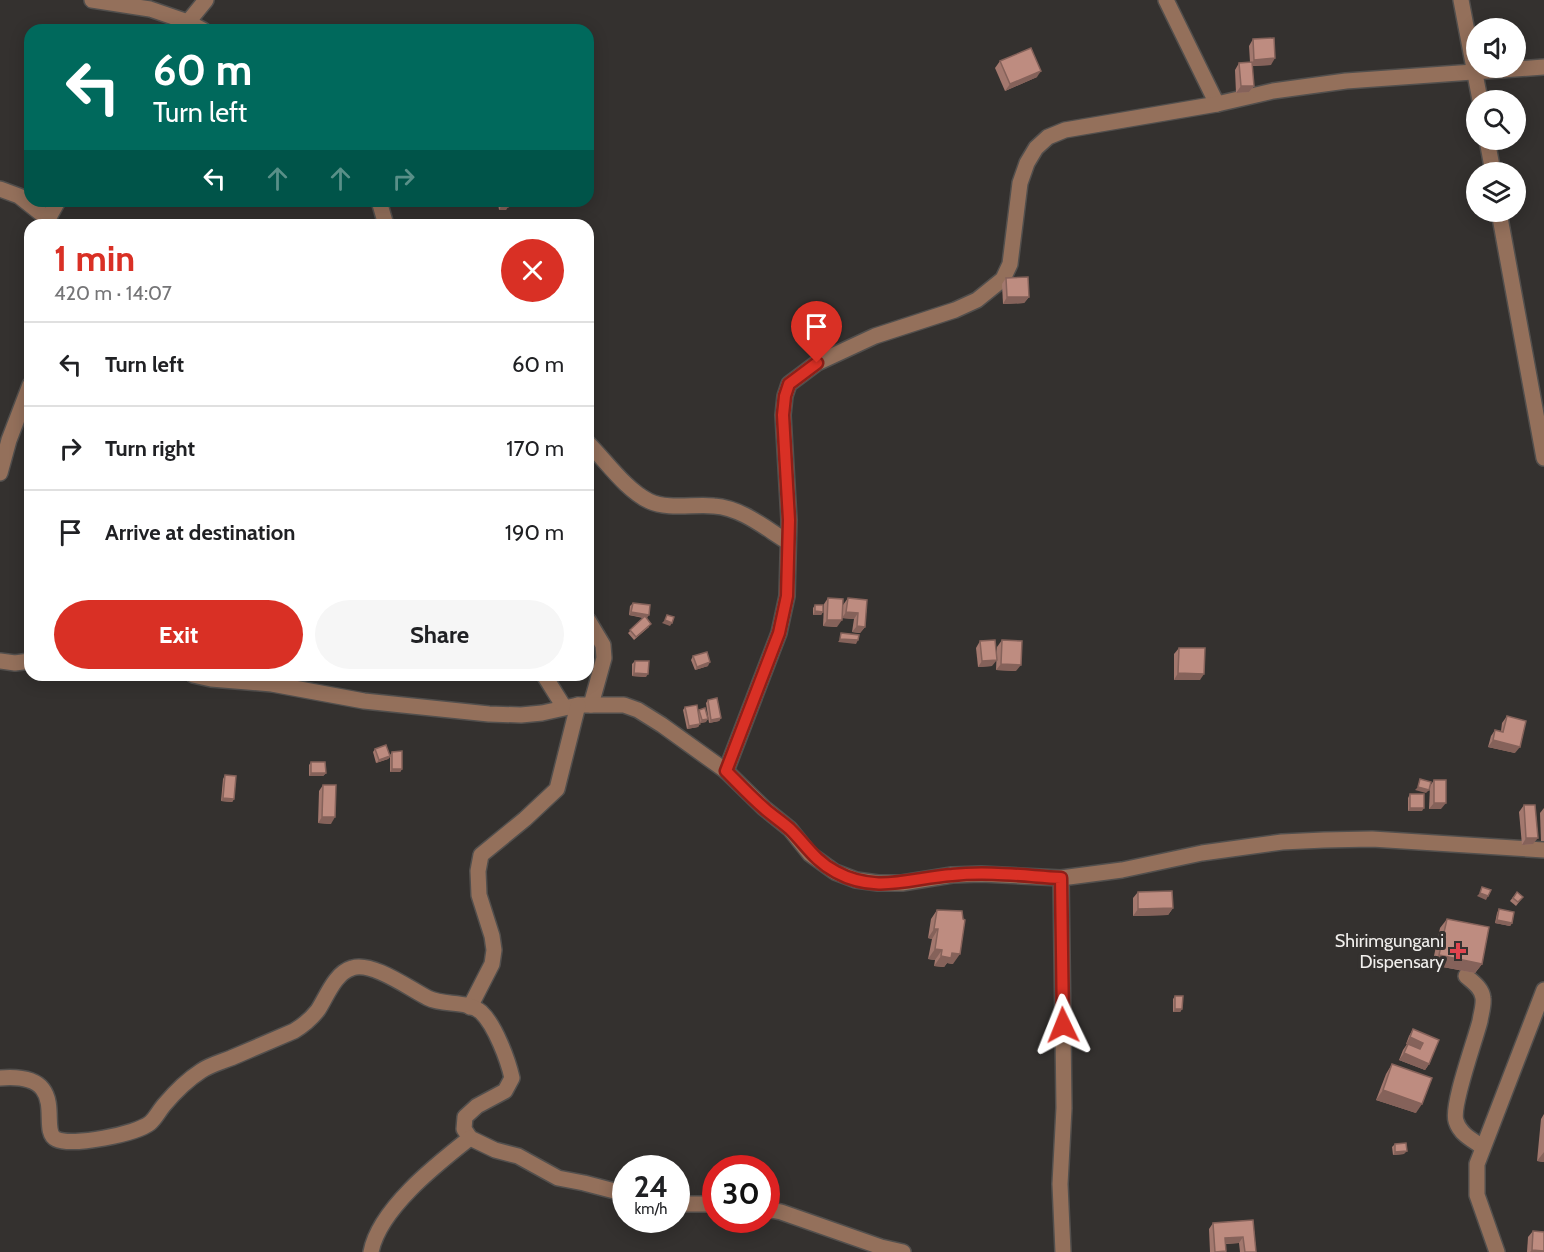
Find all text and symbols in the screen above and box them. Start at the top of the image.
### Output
map controls [1466,18,1526,222]
button: sound [1466,18,1526,78]
text: 60 m [153,44,252,96]
icon: left [54,48,132,126]
button: search [1466,90,1526,150]
text: Turn left [153,96,247,129]
icon: left [198,162,231,195]
icon: ahead [261,162,294,195]
icon: ahead [324,162,357,195]
icon: right [387,162,420,195]
button: layers [1466,162,1526,222]
text: 1 min [54,236,135,280]
button: close [501,239,564,302]
text: 420 m · 14:07 [54,281,172,305]
pin [791,301,842,363]
icon: arrive [800,310,833,343]
icon: left [54,348,87,381]
text: Turn left [105,351,184,378]
text: 60 m [512,351,564,378]
icon: right [54,432,87,465]
text: Turn right [105,435,195,462]
text: 170 m [506,435,564,462]
icon: arrive [54,516,87,549]
text: Arrive at destination [105,519,295,546]
text: 190 m [505,519,564,546]
button: Exit [54,600,303,669]
button: Share [315,600,564,669]
place label: Shirimgungani Dispensary [1335,930,1444,973]
marker: Shirimgungani Dispensary [1449,942,1467,960]
position arrow [1031,993,1095,1057]
speed limit sign: 30 [702,1155,780,1233]
text: 24 [634,1168,668,1205]
text: km/h [635,1200,667,1218]

